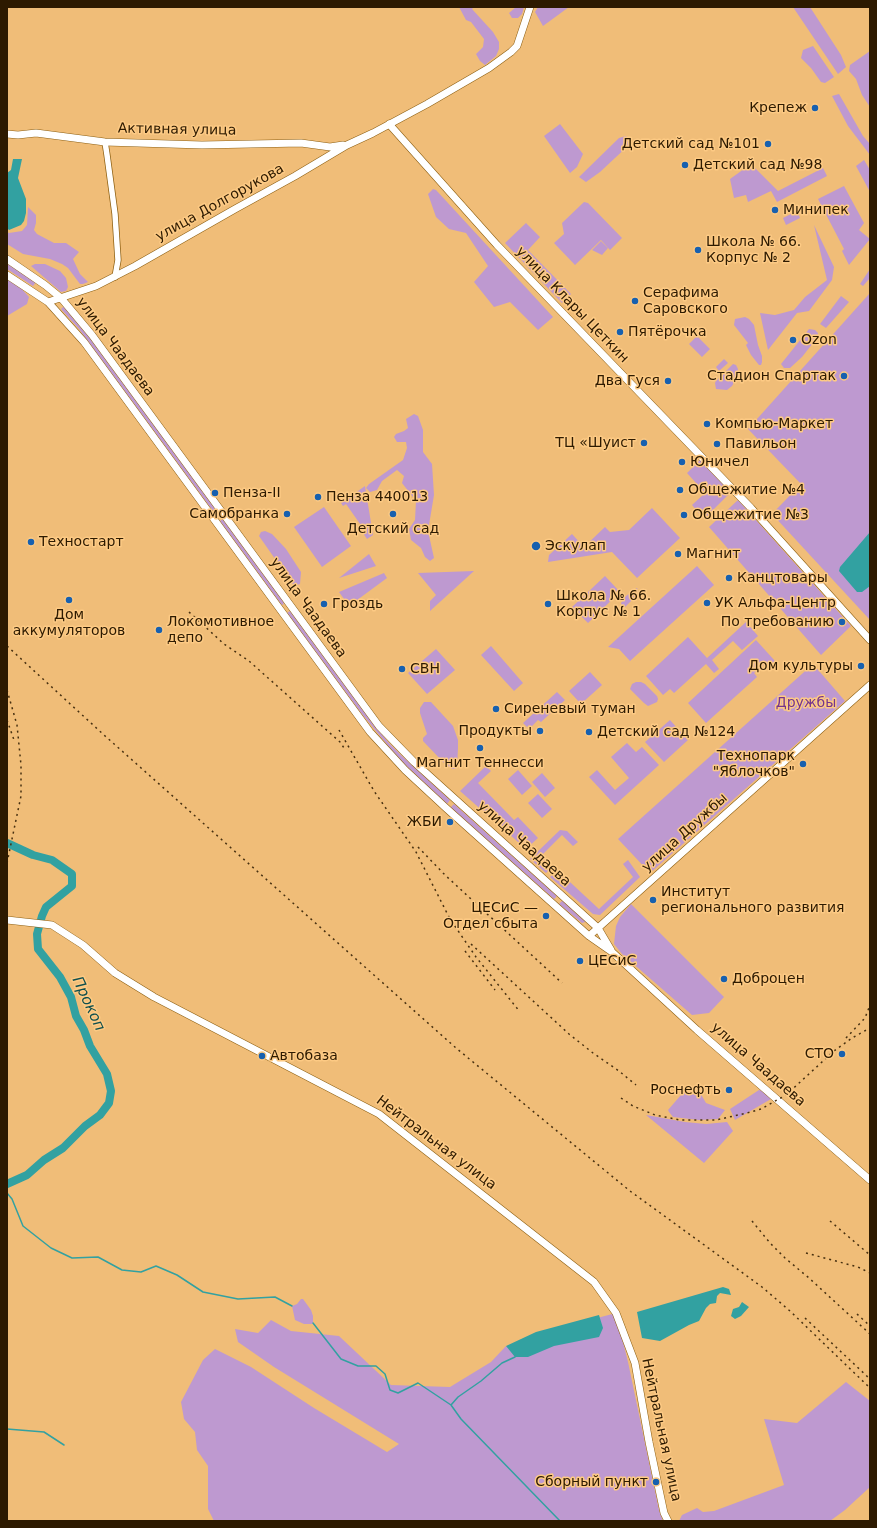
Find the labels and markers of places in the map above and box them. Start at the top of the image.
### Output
place label: Крепеж [749,100,807,116]
marker: Крепеж [810,103,820,113]
place label: Детский сад №101 [622,136,760,152]
marker: Детский сад №101 [763,139,773,149]
place label: Детский сад №98 [693,157,822,173]
marker: Детский сад №98 [680,160,690,170]
place label: Минипек [783,202,849,218]
marker: Минипек [770,205,780,215]
place label: Школа № 66. Корпус № 2 [706,234,801,266]
marker: Школа № 66. Корпус № 2 [693,245,703,255]
place label: Серафима Саровского [643,285,728,318]
marker: Серафима Саровского [630,296,640,306]
place label: Пятёрочка [628,324,706,340]
marker: Пятёрочка [615,327,625,337]
place label: Ozon [801,332,837,348]
marker: Ozon [788,335,798,345]
place label: Стадион Спартак [707,368,836,384]
marker: Стадион Спартак [839,371,849,381]
place label: Два Гуся [595,373,660,389]
marker: Два Гуся [663,376,673,386]
place label: Компью-Маркет [715,416,833,432]
marker: Компью-Маркет [702,419,712,429]
place label: ТЦ «Шуист [555,435,636,451]
place label: Павильон [725,436,796,452]
marker: ТЦ «Шуист [639,438,649,448]
marker: Павильон [712,439,722,449]
place label: Юничел [690,454,749,470]
marker: Юничел [677,457,687,467]
place label: Общежитие №4 [688,482,805,498]
place label: Пенза-II [223,485,281,501]
marker: Общежитие №4 [675,485,685,495]
marker: Пенза-II [210,488,220,498]
place label: Пенза 440013 [326,489,428,505]
marker: Пенза 440013 [313,492,323,502]
place label: Самобранка [189,506,279,522]
place label: Общежитие №3 [692,507,809,523]
marker: Самобранка [282,509,292,519]
marker: Детский сад [388,509,398,519]
marker: Общежитие №3 [679,510,689,520]
place label: Детский сад [347,521,439,537]
place label: Техностарт [39,534,124,550]
marker: Техностарт [26,537,36,547]
place label: Эскулап [545,538,606,554]
marker: Эскулап [530,540,542,552]
place label: Магнит [686,546,740,562]
marker: Магнит [673,549,683,559]
place label: Канцтовары [737,570,828,586]
marker: Канцтовары [724,573,734,583]
place label: Школа № 66. Корпус № 1 [556,588,651,620]
marker: Дом аккумуляторов [64,595,74,605]
place label: УК Альфа-Центр [715,595,836,611]
place label: Гроздь [332,596,383,612]
marker: УК Альфа-Центр [702,598,712,608]
marker: Гроздь [319,599,329,609]
marker: Школа № 66. Корпус № 1 [543,599,553,609]
place label: Дом аккумуляторов [13,607,125,640]
place label: Локомотивное депо [167,614,274,646]
place label: По требованию [721,614,834,630]
marker: По требованию [837,617,847,627]
marker: Локомотивное депо [154,625,164,635]
place label: Дом культуры [748,658,853,674]
place label: СВН [410,661,440,677]
marker: Дом культуры [856,661,866,671]
marker: СВН [397,664,407,674]
place label: Сиреневый туман [504,701,636,717]
marker: Сиреневый туман [491,704,501,714]
place label: Продукты [458,723,532,739]
place label: Детский сад №124 [597,724,735,740]
marker: Продукты [535,726,545,736]
marker: Детский сад №124 [584,727,594,737]
marker: Магнит Теннесси [475,743,485,753]
place label: Технопарк "Яблочков" [713,748,795,780]
place label: Магнит Теннесси [416,755,544,771]
marker: Технопарк "Яблочков" [798,759,808,769]
place label: ЖБИ [407,814,442,830]
marker: ЖБИ [445,817,455,827]
place label: Институт регионального развития [661,884,844,916]
marker: Институт регионального развития [648,895,658,905]
place label: ЦЕСиС — Отдел сбыта [443,900,538,932]
marker: ЦЕСиС — Отдел сбыта [541,911,551,921]
place label: ЦЕСиС [588,953,636,969]
marker: ЦЕСиС [575,956,585,966]
place label: Доброцен [732,971,805,987]
marker: Доброцен [719,974,729,984]
place label: СТО [805,1046,834,1062]
place label: Автобаза [270,1048,338,1064]
marker: СТО [837,1049,847,1059]
marker: Автобаза [257,1051,267,1061]
place label: Роснефть [650,1082,721,1098]
marker: Роснефть [724,1085,734,1095]
place label: Сборный пункт [535,1474,648,1490]
marker: Сборный пункт [651,1477,661,1487]

